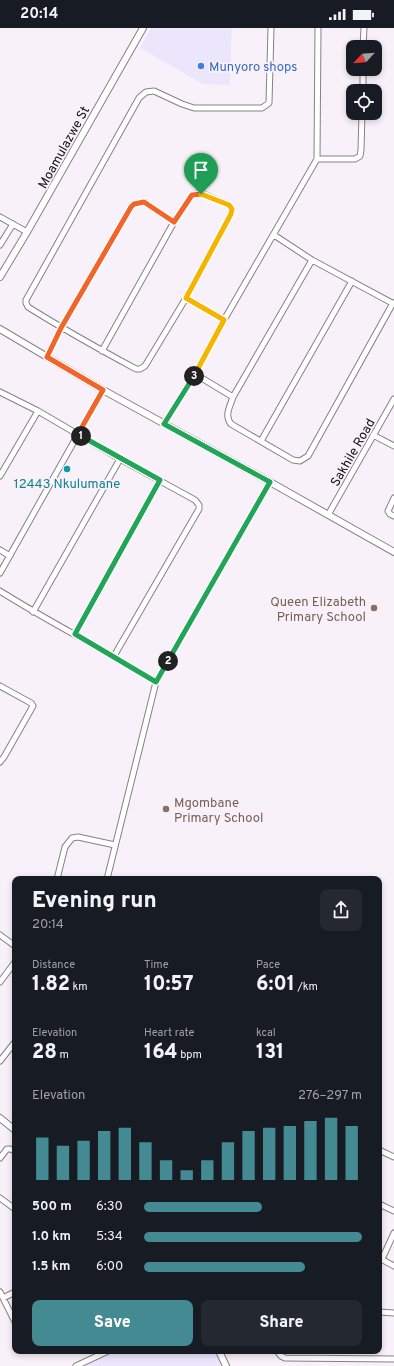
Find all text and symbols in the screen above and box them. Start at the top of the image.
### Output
text: 20:14 [20,5,58,24]
north arrow [346,40,382,76]
map controls [346,40,382,120]
place label: Munyoro shops [209,60,297,76]
marker: Munyoro shops [196,61,206,71]
button: locate [346,84,382,120]
street label: Moamulazwe St [36,104,94,192]
pin [184,153,218,194]
icon: arrive [190,159,212,181]
pin: 3 [184,366,204,386]
text: 3 [191,369,197,383]
street label: Sakhile Road [328,416,380,490]
pin: 1 [71,426,91,446]
text: 1 [79,429,83,443]
marker: 12443 Nkulumane [62,464,72,474]
place label: 12443 Nkulumane [14,477,120,493]
place label: Queen Elizabeth Primary School [270,595,366,626]
marker: Queen Elizabeth Primary School [369,603,379,613]
pin: 2 [158,651,178,671]
text: 2 [165,654,171,668]
place label: Mgombane Primary School [174,796,263,827]
marker: Mgombane Primary School [161,804,171,814]
text: Evening run [32,888,157,915]
button: share [320,889,362,931]
text: 20:14 [32,917,64,933]
text: Distance [32,958,75,972]
text: Time [144,958,169,972]
text: Pace [256,958,280,972]
text: 1.82 [32,972,70,998]
text: 10:57 [144,972,193,998]
text: 6:01 [256,972,295,998]
text: km [70,980,88,994]
text: /km [295,980,318,994]
text: Elevation [32,1026,77,1040]
text: Heart rate [144,1026,194,1040]
text: kcal [256,1026,276,1040]
text: 28 [32,1040,57,1066]
text: 164 [144,1040,178,1066]
text: 131 [256,1040,284,1066]
text: m [57,1048,69,1062]
text: bpm [178,1048,202,1062]
text: Elevation [32,1088,85,1104]
text: 276–297 m [298,1088,362,1104]
text: 500 m [32,1199,72,1215]
text: 6:30 [96,1199,123,1215]
text: 1.0 km [32,1229,71,1245]
text: 5:34 [96,1229,123,1245]
text: 1.5 km [32,1259,70,1275]
text: 6:00 [96,1259,123,1275]
button: Save [32,1300,193,1346]
button: Share [201,1300,362,1346]

